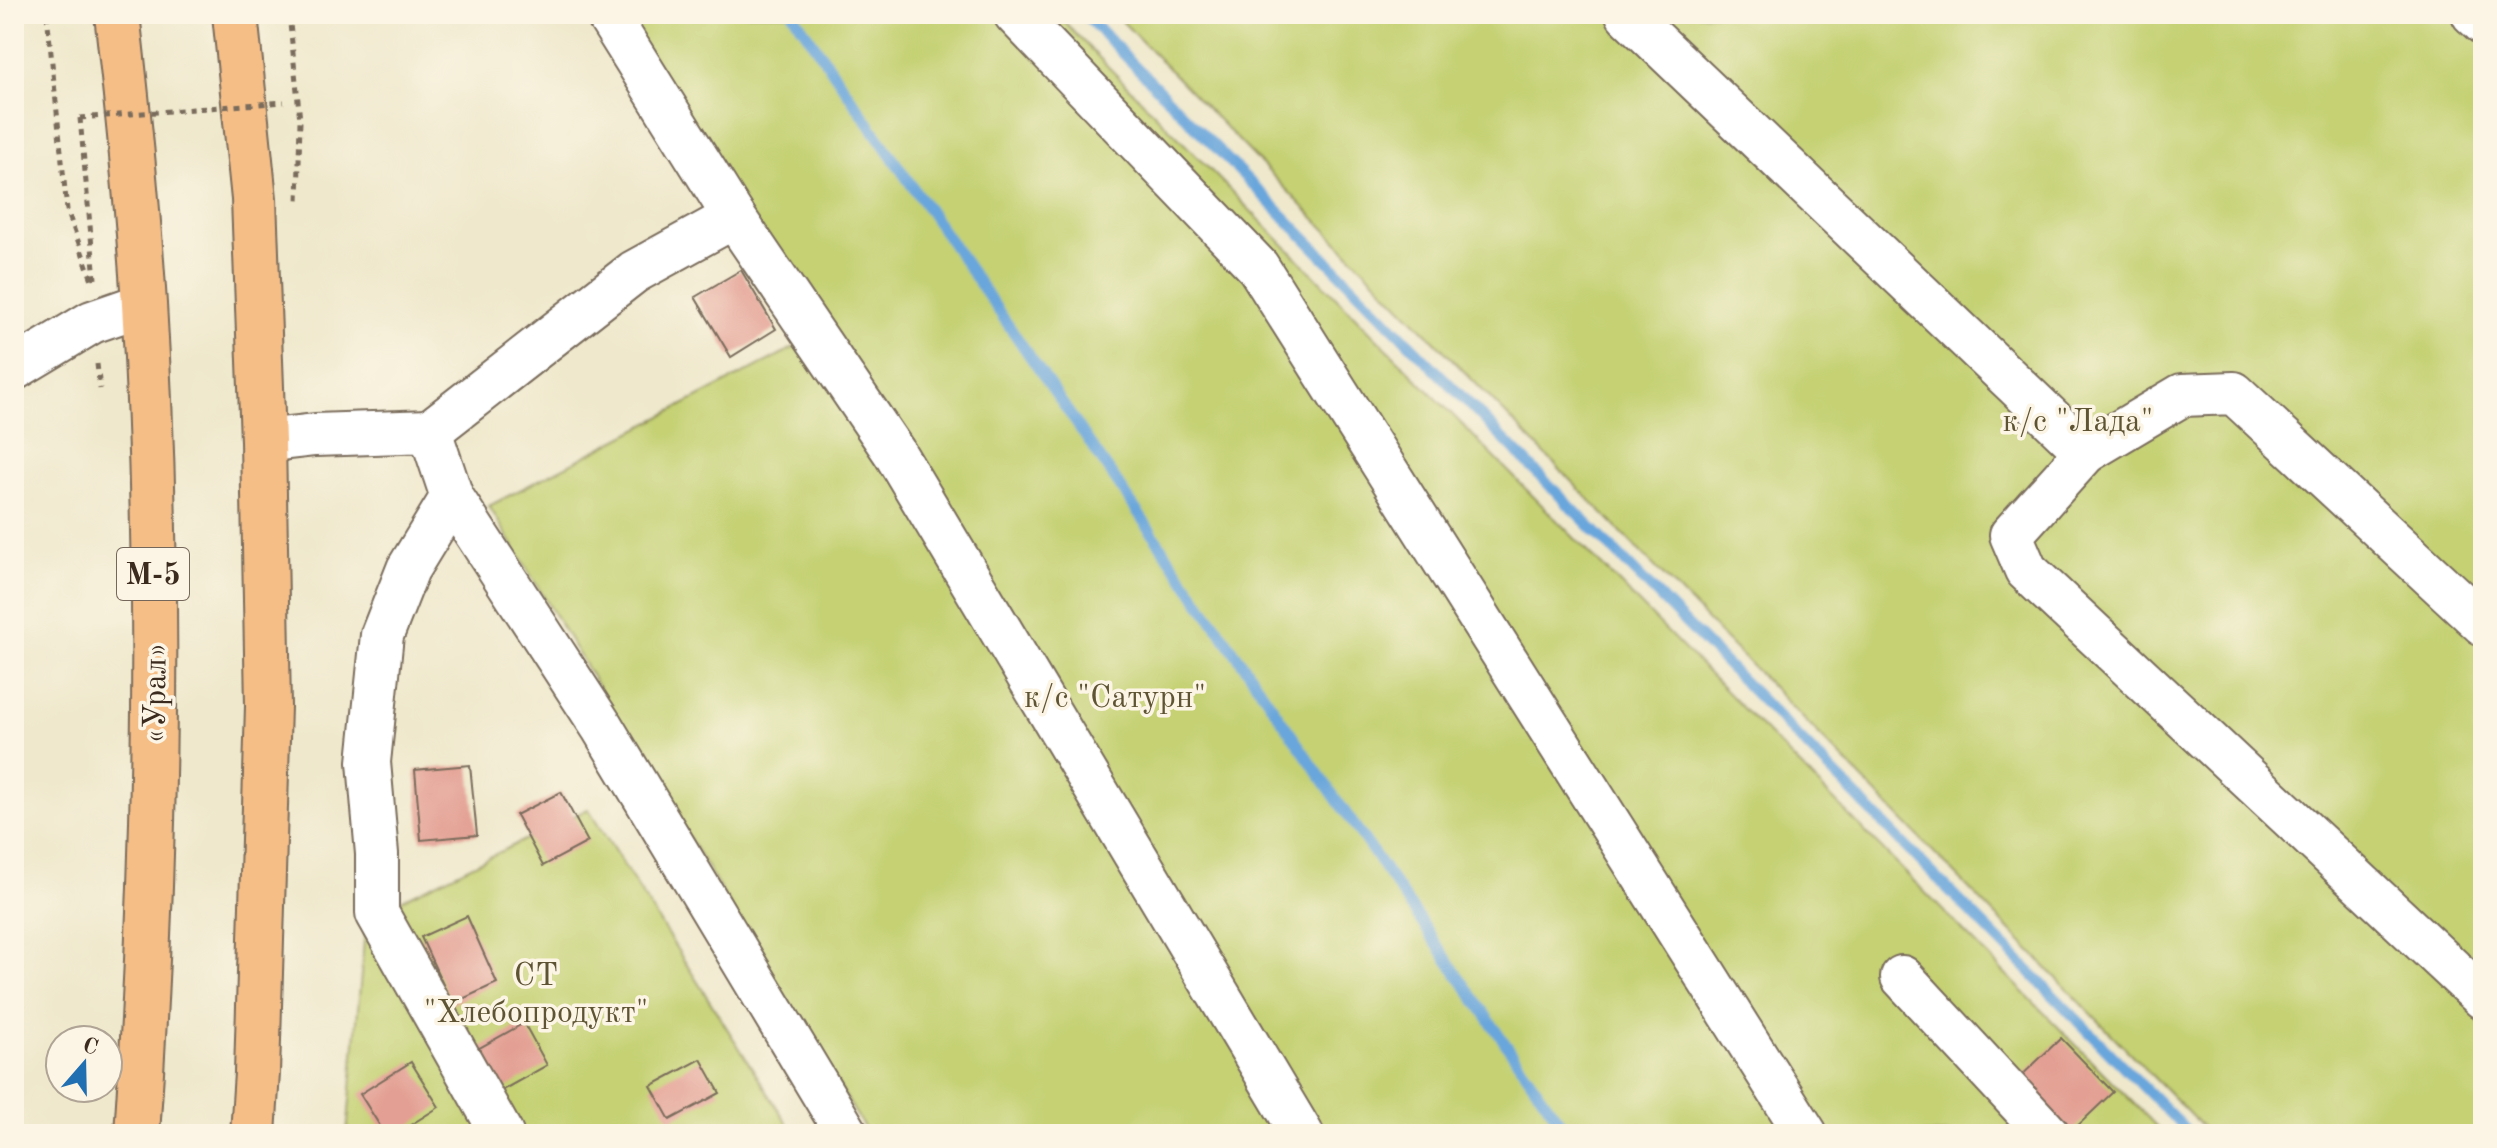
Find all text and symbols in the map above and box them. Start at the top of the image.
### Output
park label: к/с "Лада" [2003,407,2153,439]
road number: М-5 [117,548,189,600]
street label: «Урал» [140,642,174,744]
park label: к/с "Сатурн" [1024,683,1206,715]
park label: СТ "Хлебопродукт" [424,961,648,1030]
north arrow [44,1024,124,1104]
text: С [80,1034,101,1060]

